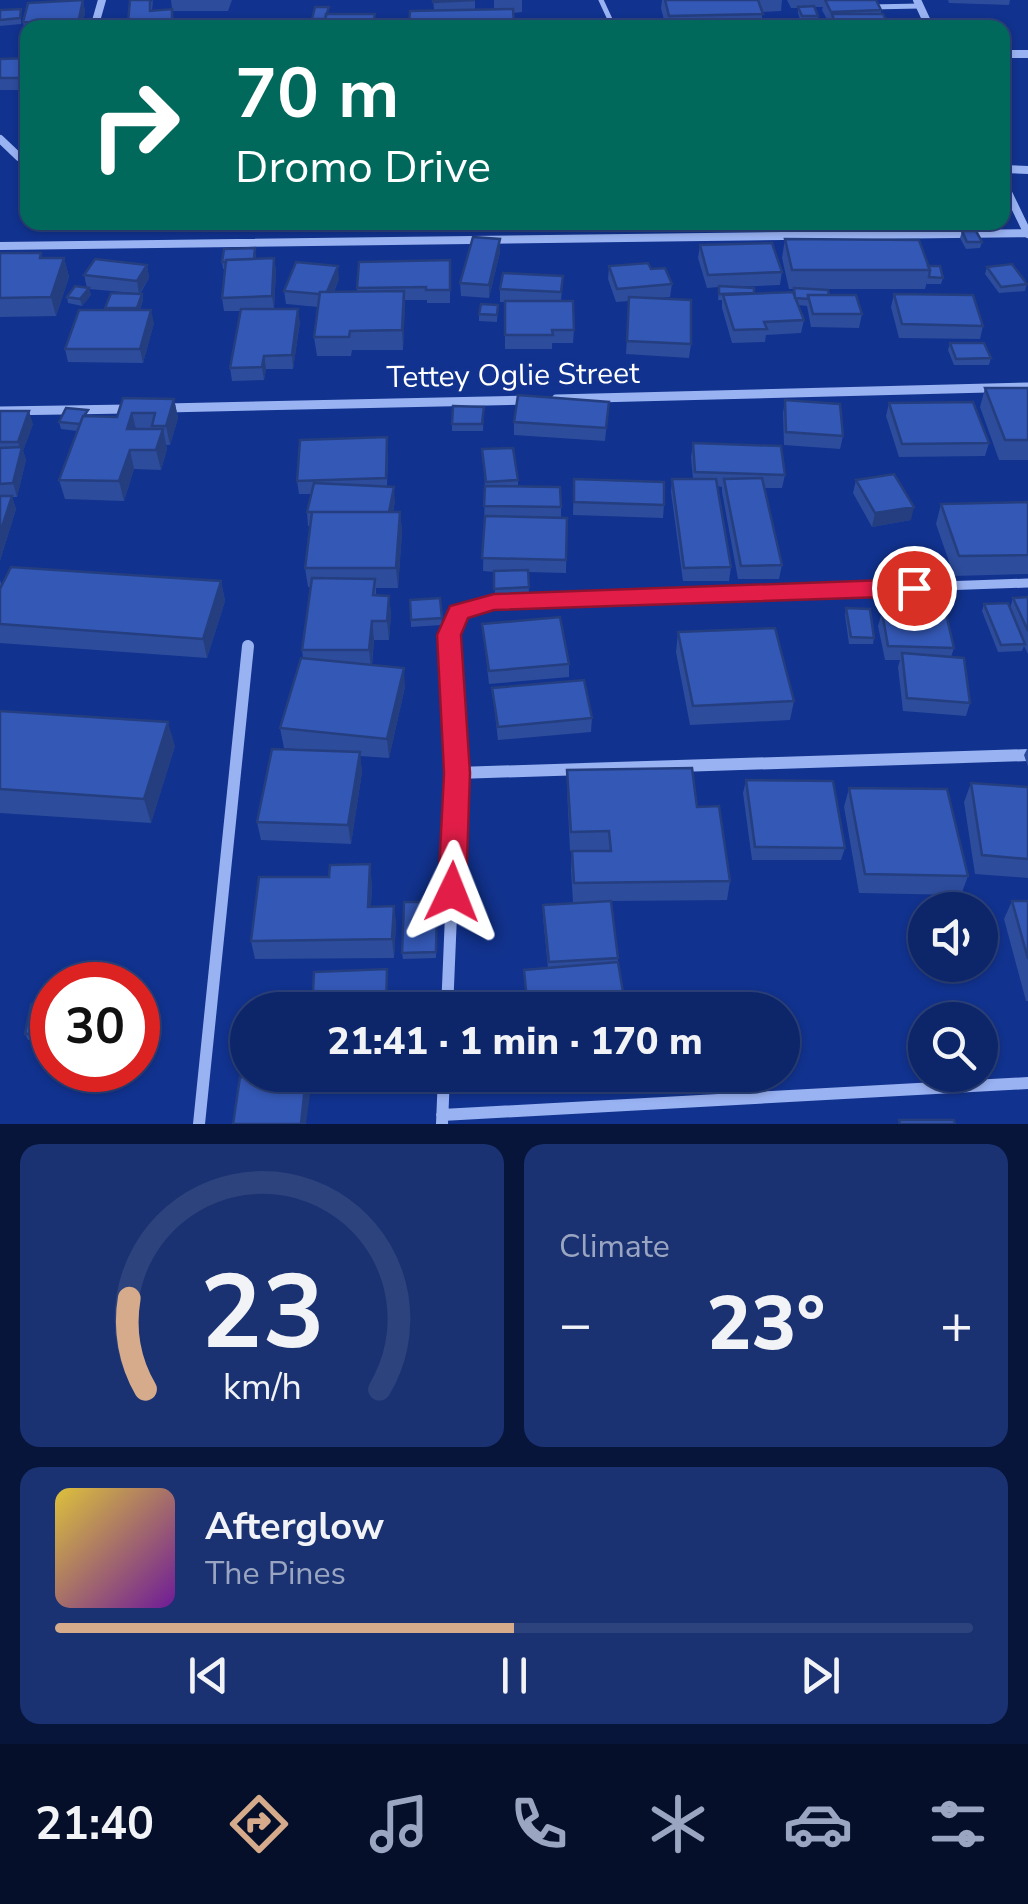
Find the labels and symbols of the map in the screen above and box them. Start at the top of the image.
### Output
street label: Tettey Oglie Street [386,353,640,398]
pin [872,546,957,631]
position arrow [400,840,504,944]
speed limit sign: 30 [30,962,160,1092]

